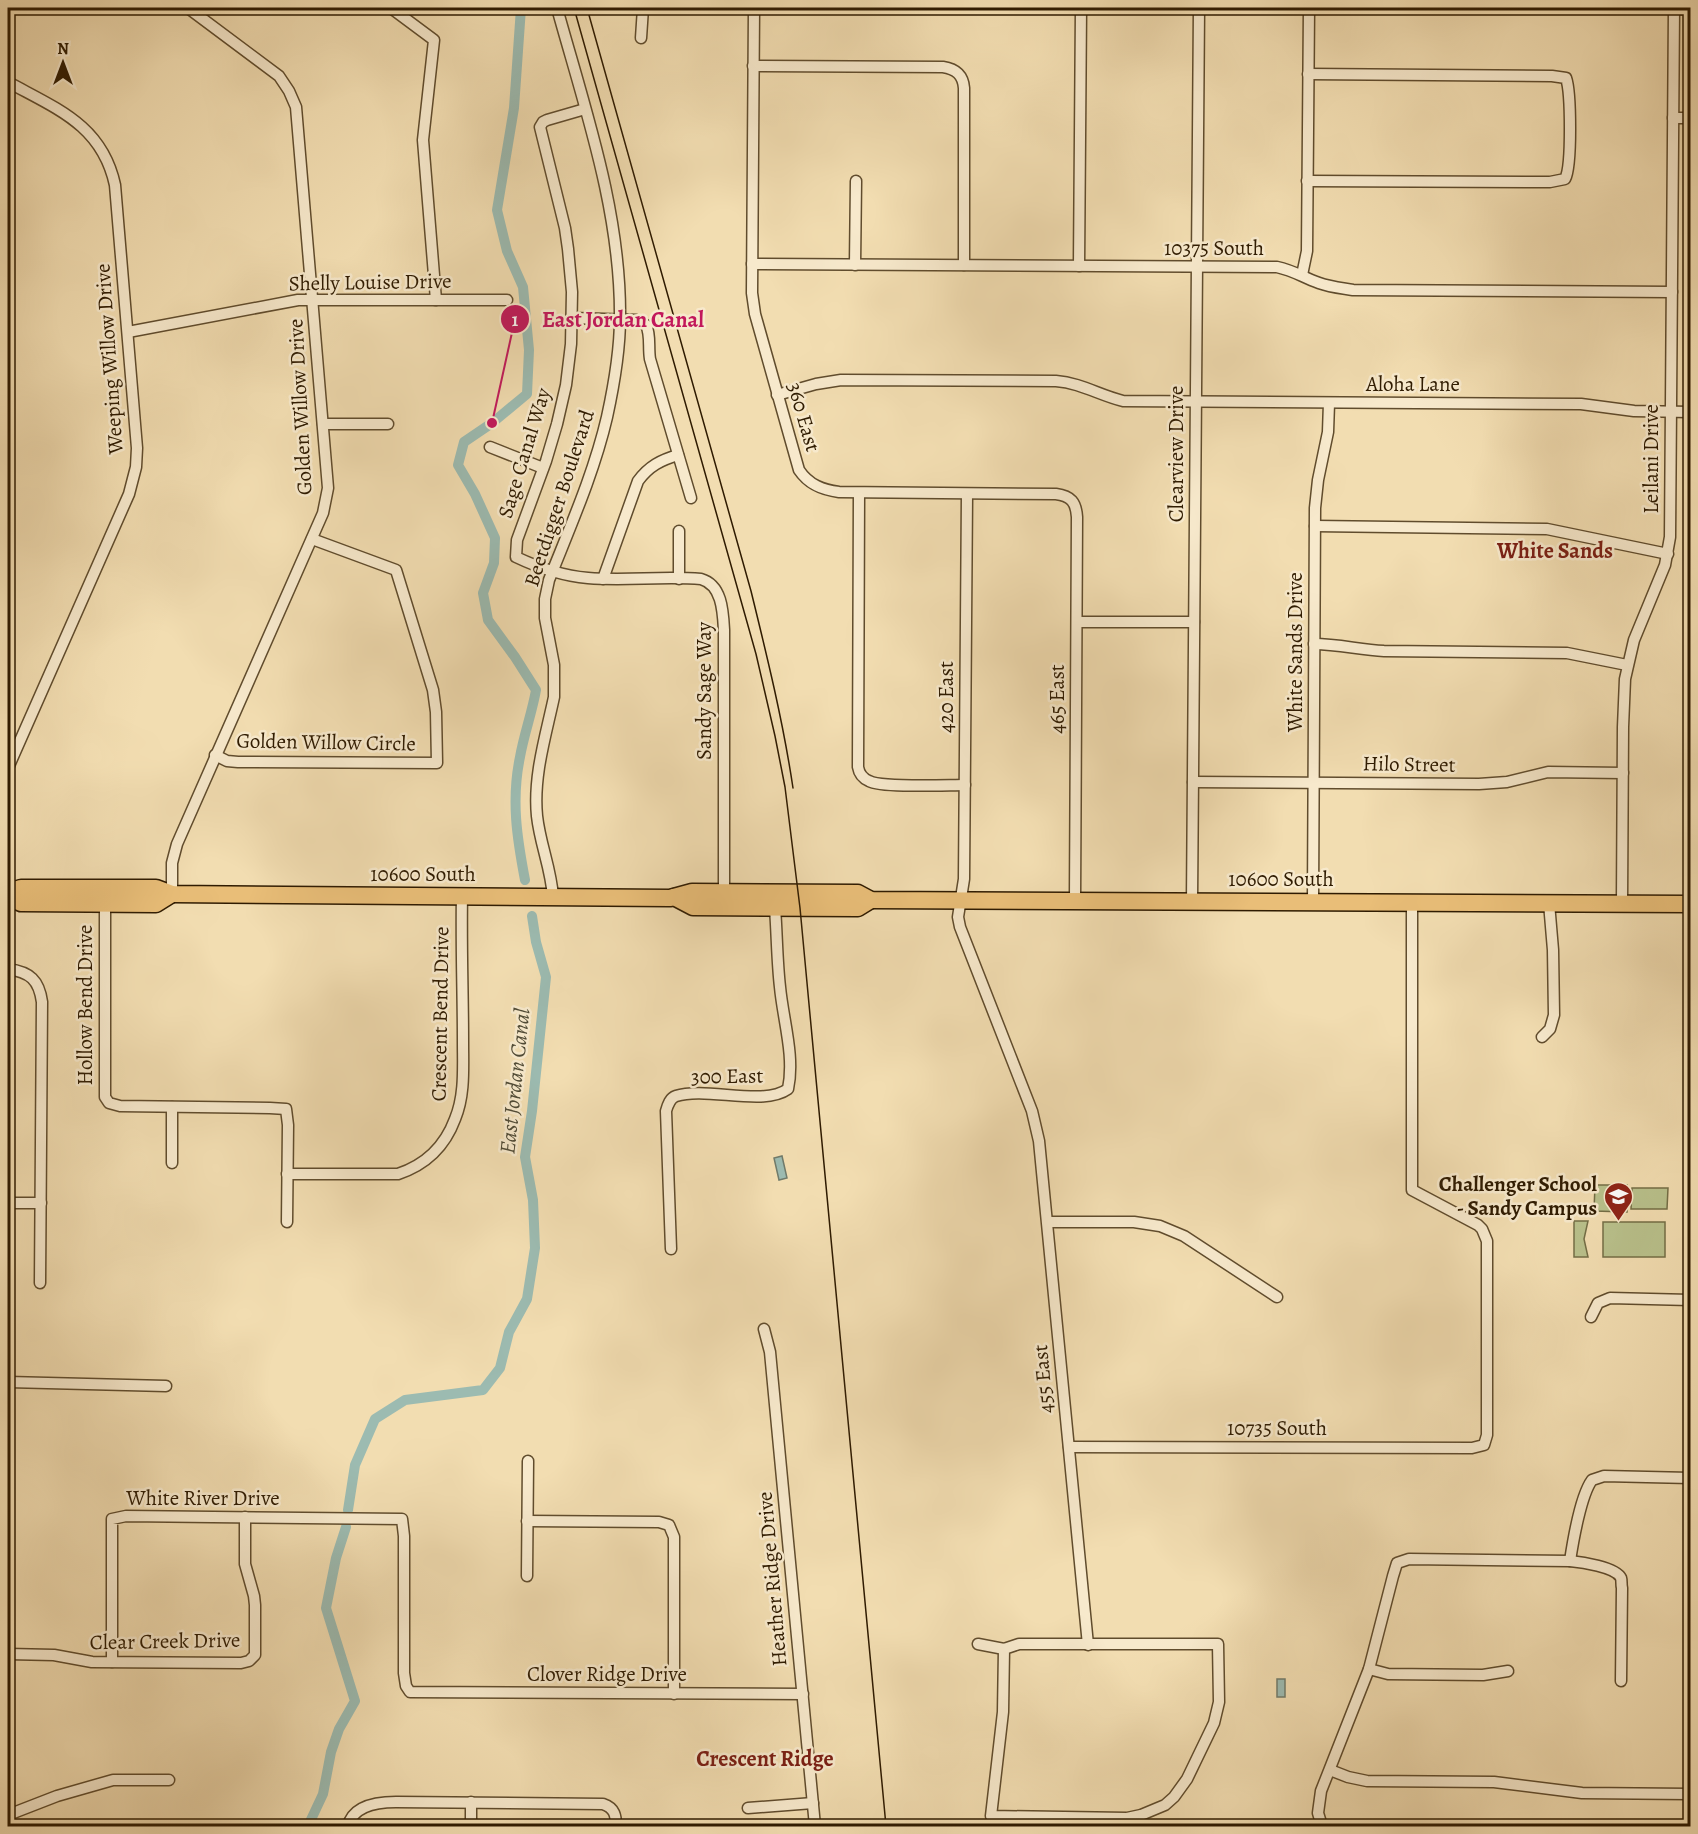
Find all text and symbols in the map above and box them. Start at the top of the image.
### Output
north arrow [33,33,93,93]
text: N [57,38,69,60]
street label: 10375 South [1164,234,1264,262]
street label: Weeping Willow Drive [88,263,130,456]
street label: Shelly Louise Drive [288,267,452,297]
callout: East Jordan Canal [500,299,716,339]
text: East Jordan Canal [542,305,704,335]
text: 1 [512,308,519,332]
street label: Golden Willow Drive [281,318,319,496]
street label: Aloha Lane [1365,370,1460,398]
street label: 360 East [781,379,827,455]
street label: Sage Canal Way [491,384,557,522]
street label: Clearview Drive [1162,386,1190,522]
street label: Leilani Drive [1637,404,1665,514]
street label: Beetdigger Boulevard [517,405,601,590]
district label: White Sands [1496,536,1613,566]
street label: White Sands Drive [1281,572,1309,733]
street label: Sandy Sage Way [690,621,718,760]
street label: 420 East [932,661,960,733]
street label: 465 East [1043,664,1071,734]
street label: Golden Willow Circle [236,726,416,758]
street label: Hilo Street [1362,749,1456,779]
street label: 10600 South [370,860,476,888]
street label: 10600 South [1228,865,1334,893]
street label: Hollow Bend Drive [71,924,99,1086]
street label: Crescent Bend Drive [424,926,456,1102]
water label: East Jordan Canal [492,1006,538,1155]
street label: 300 East [691,1061,764,1091]
place label: Challenger School - Sandy Campus [1439,1170,1597,1222]
school or university icon: Challenger School - Sandy Campus [1602,1180,1634,1222]
street label: 455 East [1026,1343,1060,1415]
street label: 10735 South [1227,1414,1327,1442]
street label: White River Drive [125,1484,280,1512]
street label: Heather Ridge Drive [750,1490,794,1668]
street label: Clear Creek Drive [89,1626,241,1656]
street label: Clover Ridge Drive [527,1660,687,1688]
district label: Crescent Ridge [696,1744,834,1774]

